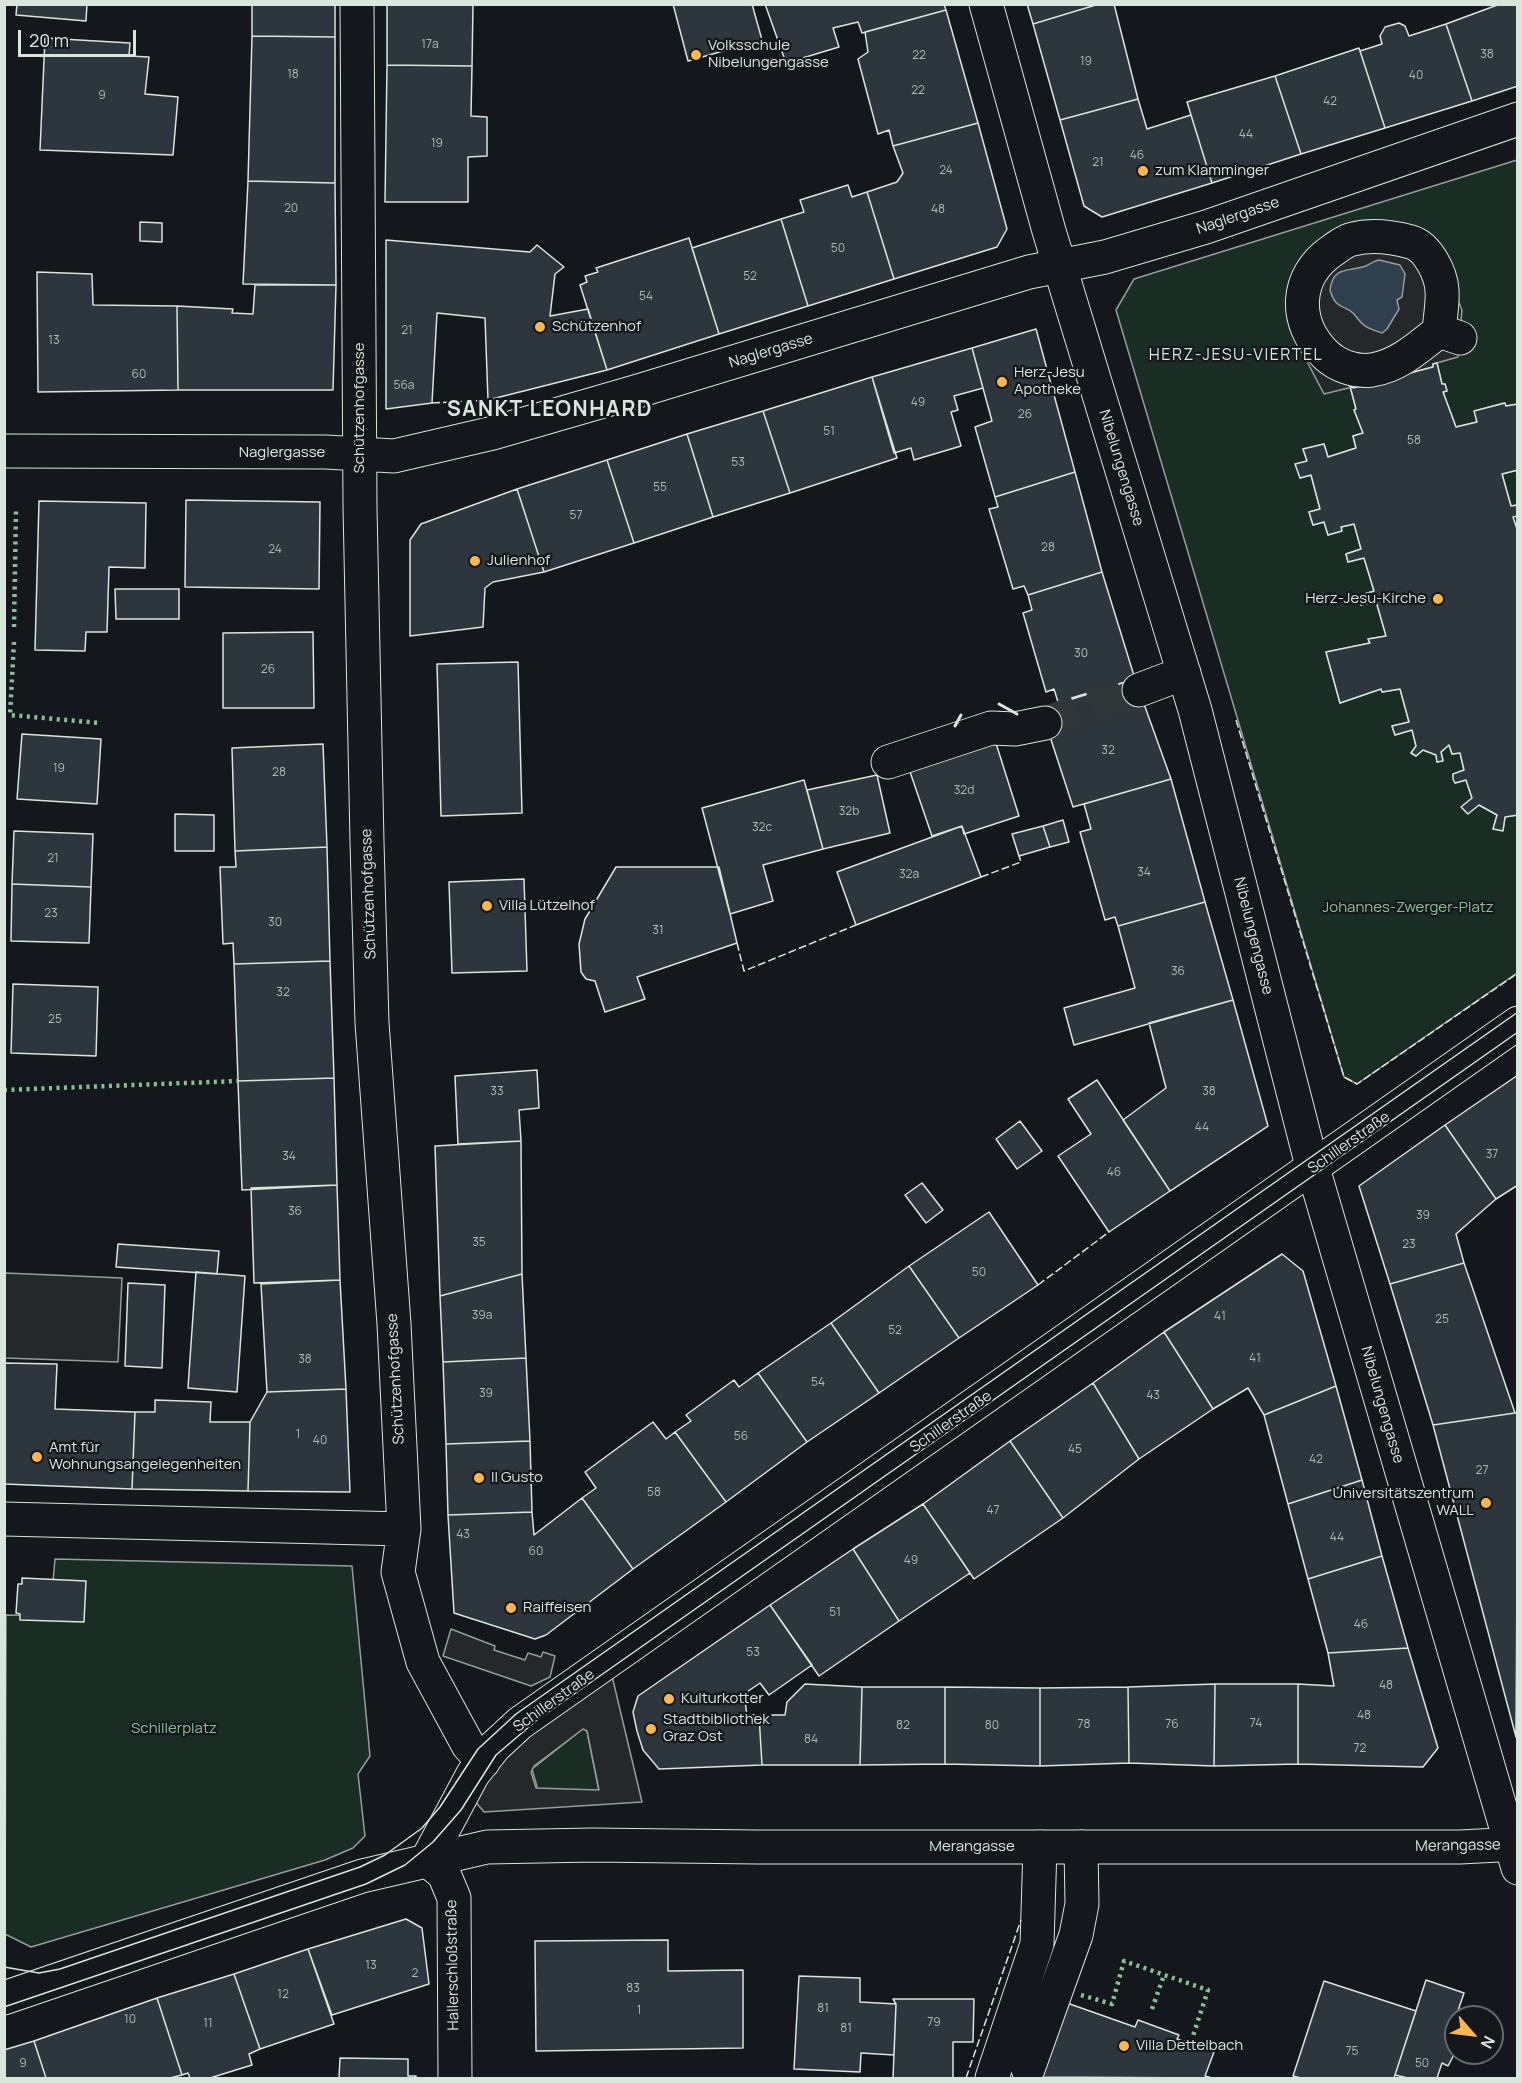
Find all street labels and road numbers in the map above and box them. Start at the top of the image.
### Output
street label: Naglergasse [1194,193,1282,239]
street label: Naglergasse [727,330,815,372]
street label: Schützenhofgasse [351,342,369,474]
street label: Nibelungengasse [1095,408,1147,528]
street label: Naglergasse [239,444,325,462]
street label: Schützenhofgasse [358,828,380,960]
street label: Nibelungengasse [1230,875,1276,997]
street label: Schillerstraße [1305,1108,1393,1178]
street label: Schützenhofgasse [384,1313,408,1445]
street label: Nibelungengasse [1357,1344,1407,1466]
street label: Schillerstraße [907,1387,995,1457]
street label: Schillerstraße [510,1666,598,1736]
street label: Merangasse [1415,1836,1501,1856]
street label: Merangasse [929,1838,1015,1856]
street label: Hallerschloßstraße [443,1899,463,2031]

